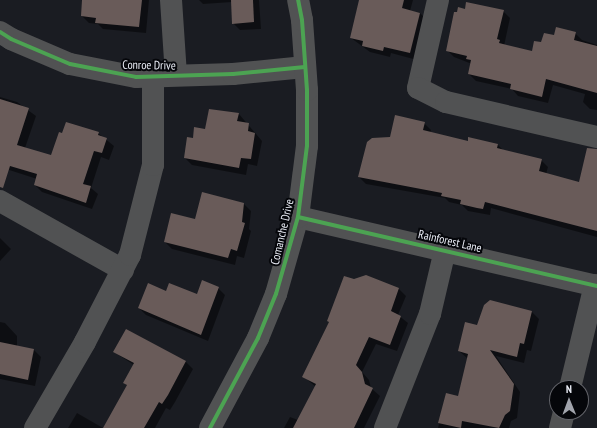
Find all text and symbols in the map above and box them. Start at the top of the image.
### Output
street label: Conroe Drive [122,57,176,73]
street label: Comanche Drive [267,198,297,266]
street label: Rainforest Lane [417,227,483,255]
north arrow [549,380,589,420]
text: N [566,382,572,396]

